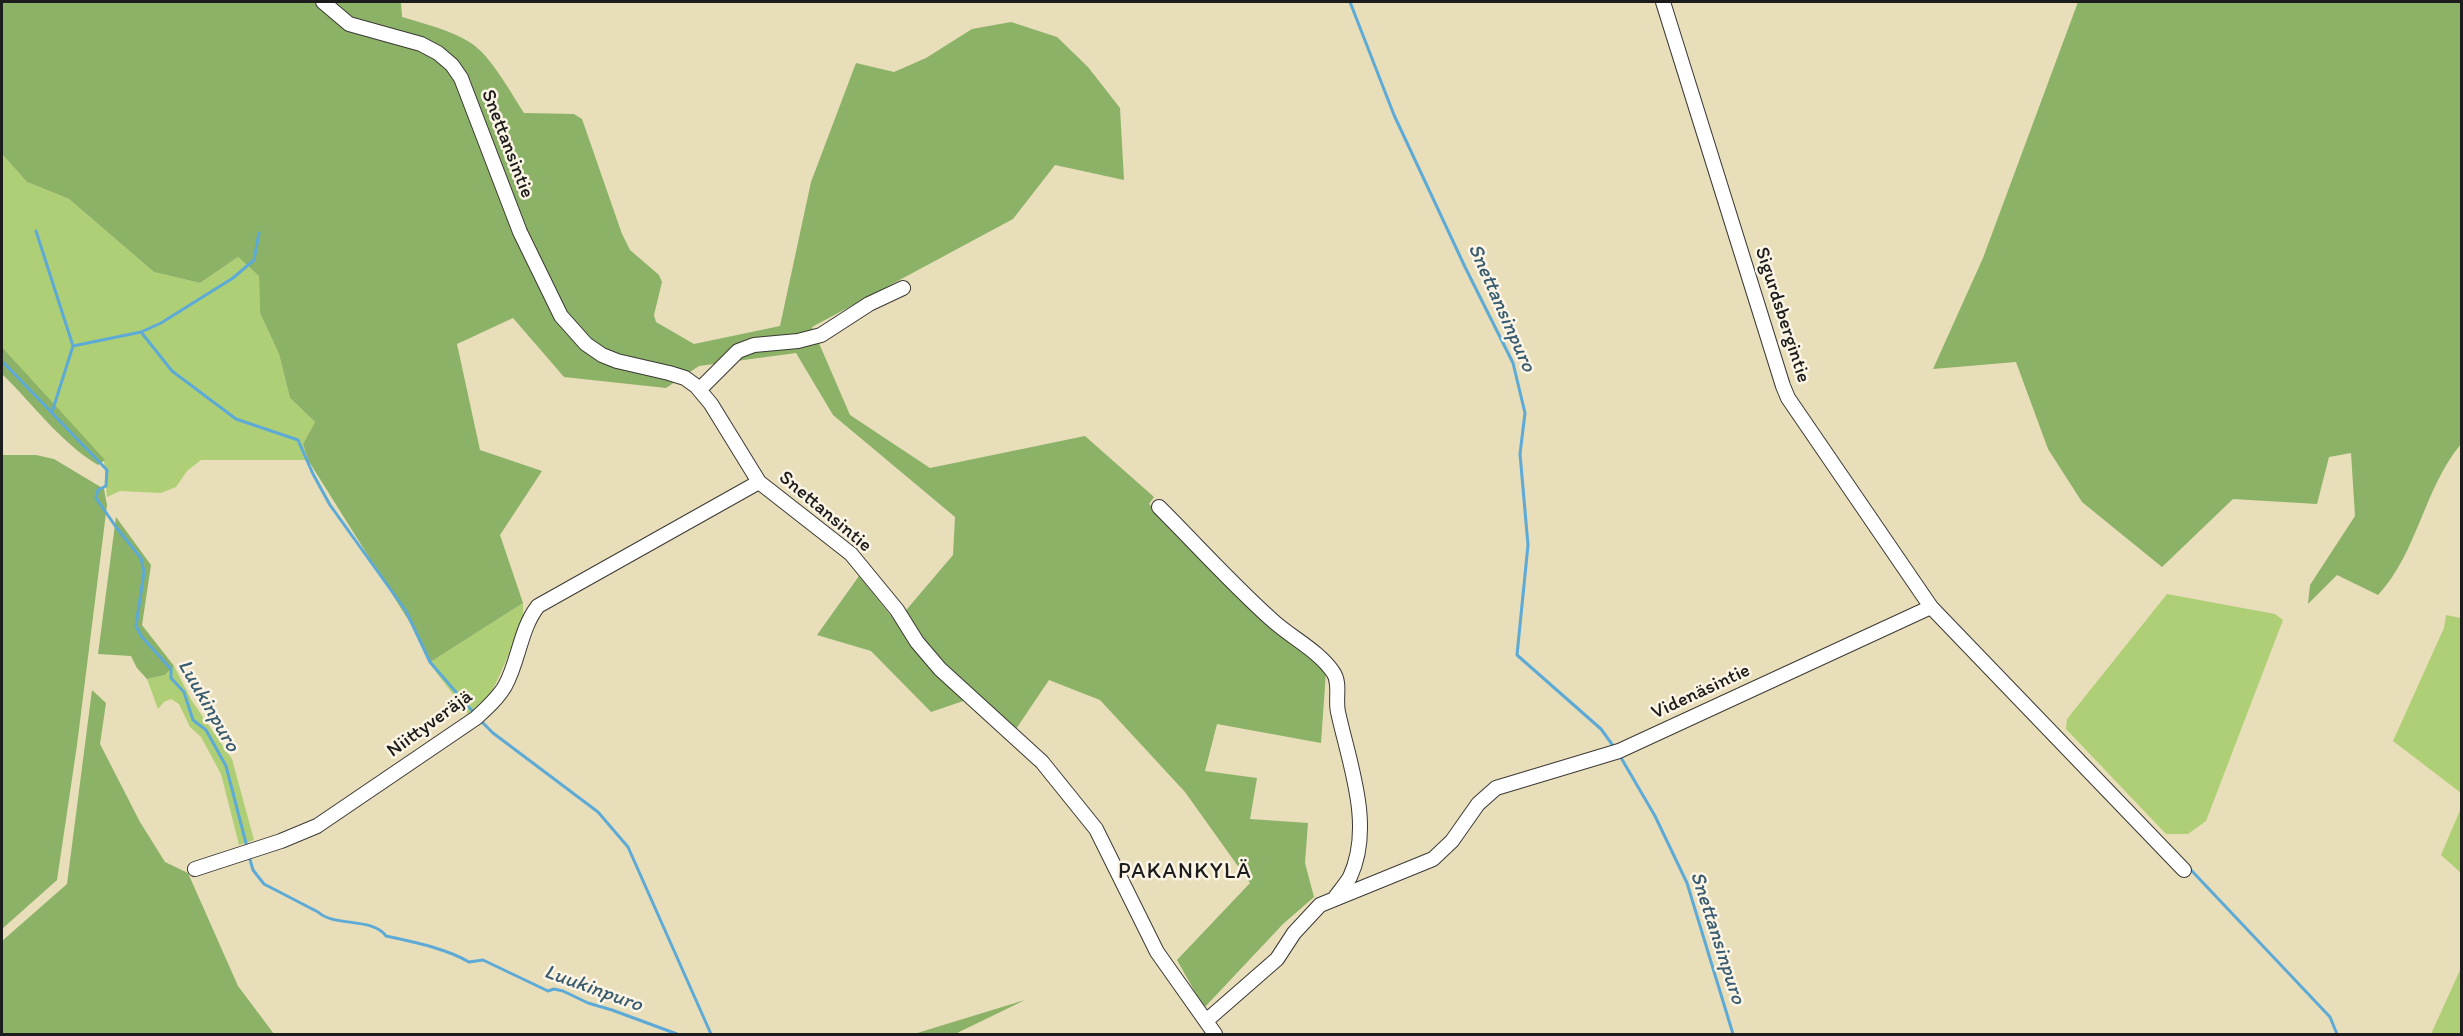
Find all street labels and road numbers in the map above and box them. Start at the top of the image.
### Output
street label: Snettansintie [475,86,539,202]
street label: Sigurdsbergintie [1749,244,1815,386]
street label: Snettansintie [774,466,876,558]
street label: Videnäsintie [1648,659,1754,725]
street label: Niittyveräjä [383,685,477,763]

